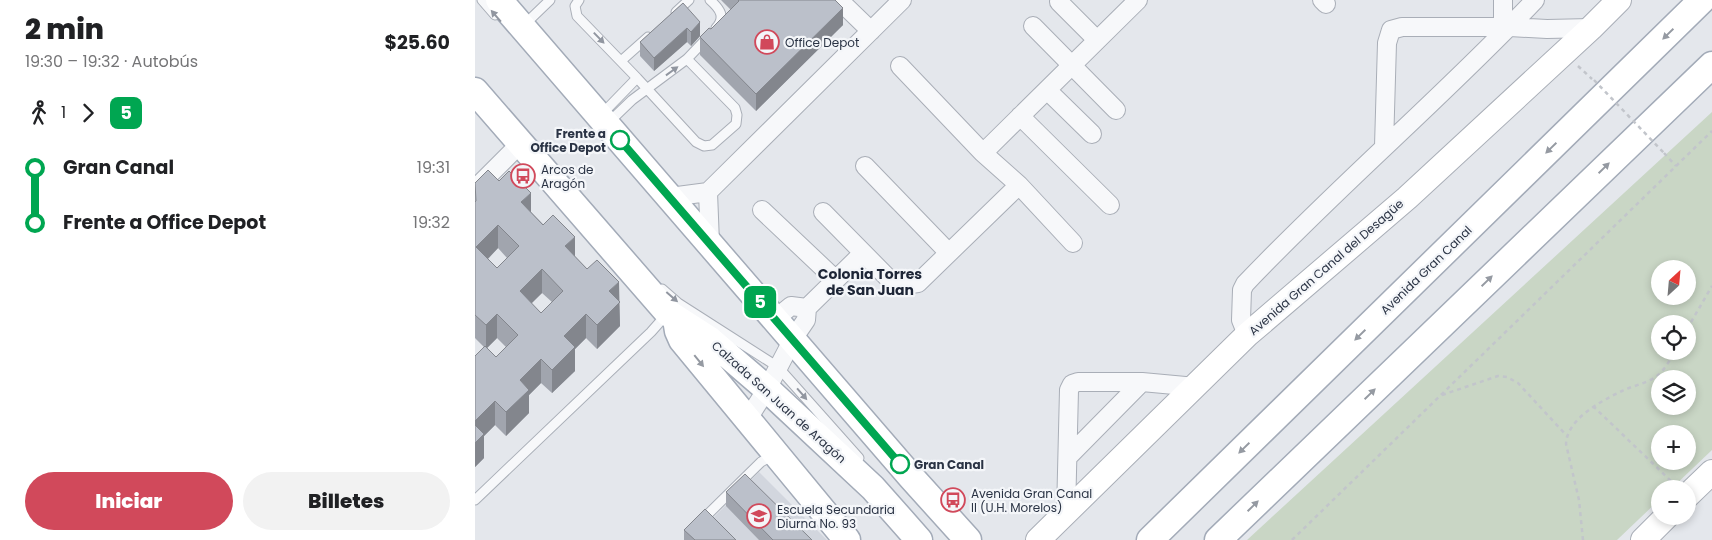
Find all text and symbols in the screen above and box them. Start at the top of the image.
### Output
text: 2 min [25,10,104,49]
one-way arrow [491,10,502,23]
one-way arrow [1662,28,1674,40]
text: $25.60 [384,29,450,56]
shop icon: Office Depot [754,29,780,55]
one-way arrow [593,32,605,44]
place label: Office Depot [785,34,859,51]
text: 19:30 – 19:32 · Autobús [25,50,198,73]
one-way arrow [665,66,678,76]
icon: walk [25,99,53,127]
icon: forward [74,99,102,127]
text: 5 [120,100,132,125]
text: 1 [61,101,66,124]
place label: Frente a Office Depot [530,125,606,156]
marker: Frente a Office Depot [610,130,630,150]
one-way arrow [1546,142,1558,154]
text: Gran Canal [63,154,174,181]
text: 19:31 [417,156,450,179]
place label: Arcos de Aragón [541,161,594,192]
one-way arrow [1598,162,1610,174]
bus stop icon: Arcos de Aragón [510,163,536,189]
street label: Avenida Gran Canal del Desagüe [1245,195,1407,339]
text: Frente a Office Depot [63,209,266,236]
text: 19:32 [413,211,450,234]
street label: Avenida Gran Canal [1376,222,1476,318]
north arrow [1651,260,1696,305]
map controls [1651,260,1696,525]
district label: Colonia Torres de San Juan [818,264,922,300]
one-way arrow [1481,275,1493,287]
line badge: 5 [744,286,776,318]
text: 5 [754,289,766,314]
one-way arrow [666,292,679,303]
button: locate [1651,315,1696,360]
one-way arrow [1354,329,1366,341]
street label: Calzada San Juan de Aragón [708,337,850,467]
one-way arrow [693,354,704,367]
button: layers [1651,370,1696,415]
one-way arrow [796,387,808,399]
one-way arrow [1364,388,1376,400]
button: + [1651,425,1696,470]
one-way arrow [1238,442,1250,454]
marker: Gran Canal [890,454,910,474]
place label: Gran Canal [914,456,984,473]
button: Iniciar [25,472,233,530]
button: Billetes [243,472,450,530]
button: − [1651,480,1696,525]
place label: Avenida Gran Canal II (U.H. Morelos) [971,485,1092,516]
bus stop icon: Avenida Gran Canal II (U.H. Morelos) [940,487,966,513]
one-way arrow [1247,500,1259,512]
place label: Escuela Secundaria Diurna No. 93 [777,501,895,532]
school or university icon: Escuela Secundaria Diurna No. 93 [746,503,772,529]

